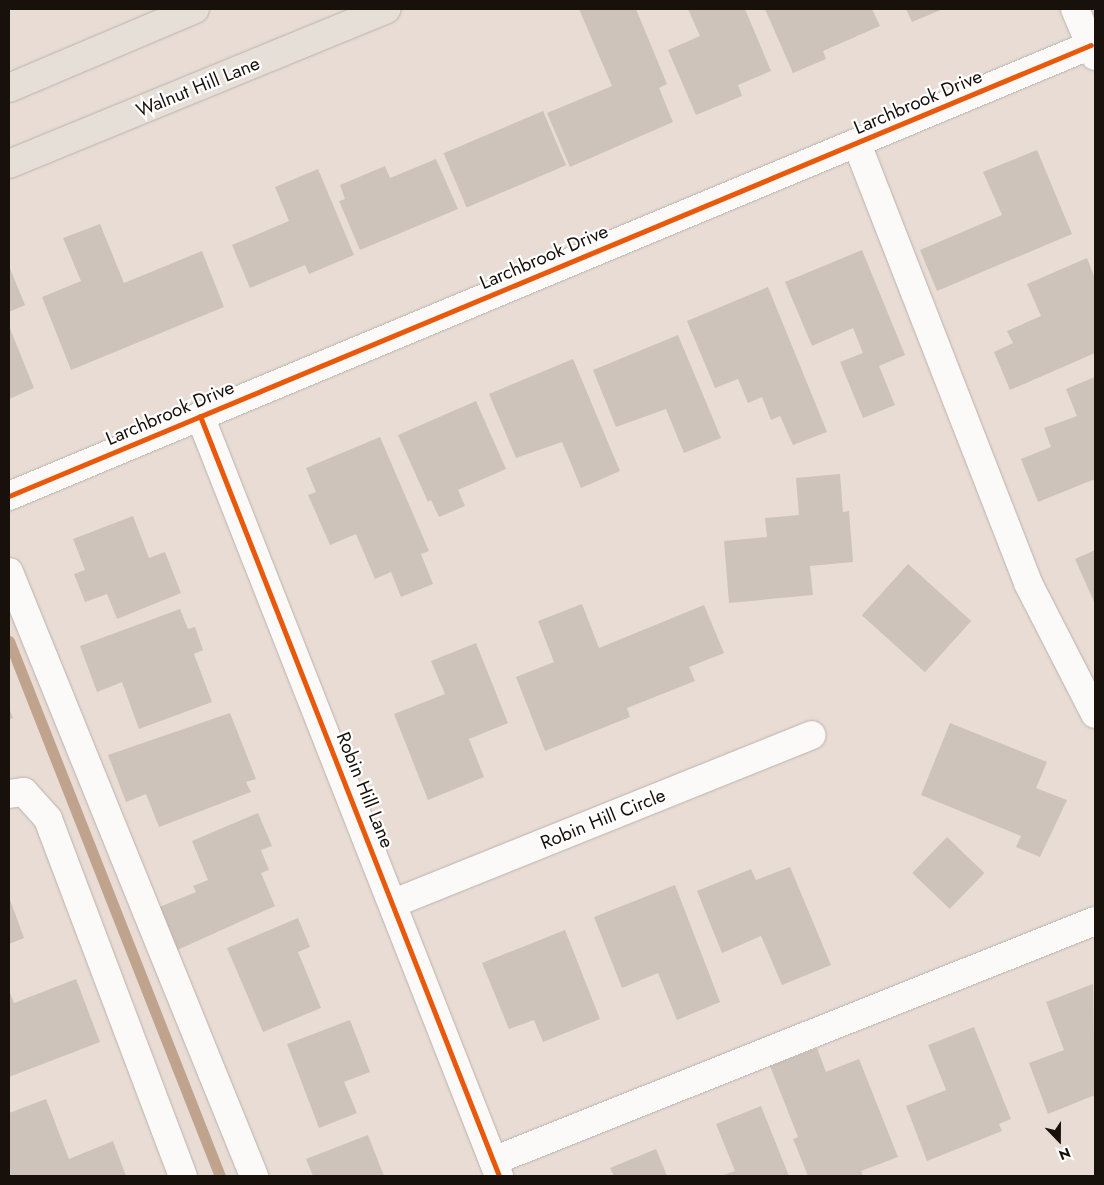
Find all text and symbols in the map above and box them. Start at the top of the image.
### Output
street label: Walnut Hill Lane [133,52,263,122]
street label: Larchbrook Drive [850,65,986,139]
street label: Larchbrook Drive [476,220,612,294]
street label: Larchbrook Drive [102,376,238,450]
street label: Robin Hill Lane [331,729,399,851]
street label: Robin Hill Circle [537,784,669,854]
north arrow [1034,1115,1084,1165]
text: N [1056,1143,1074,1165]

